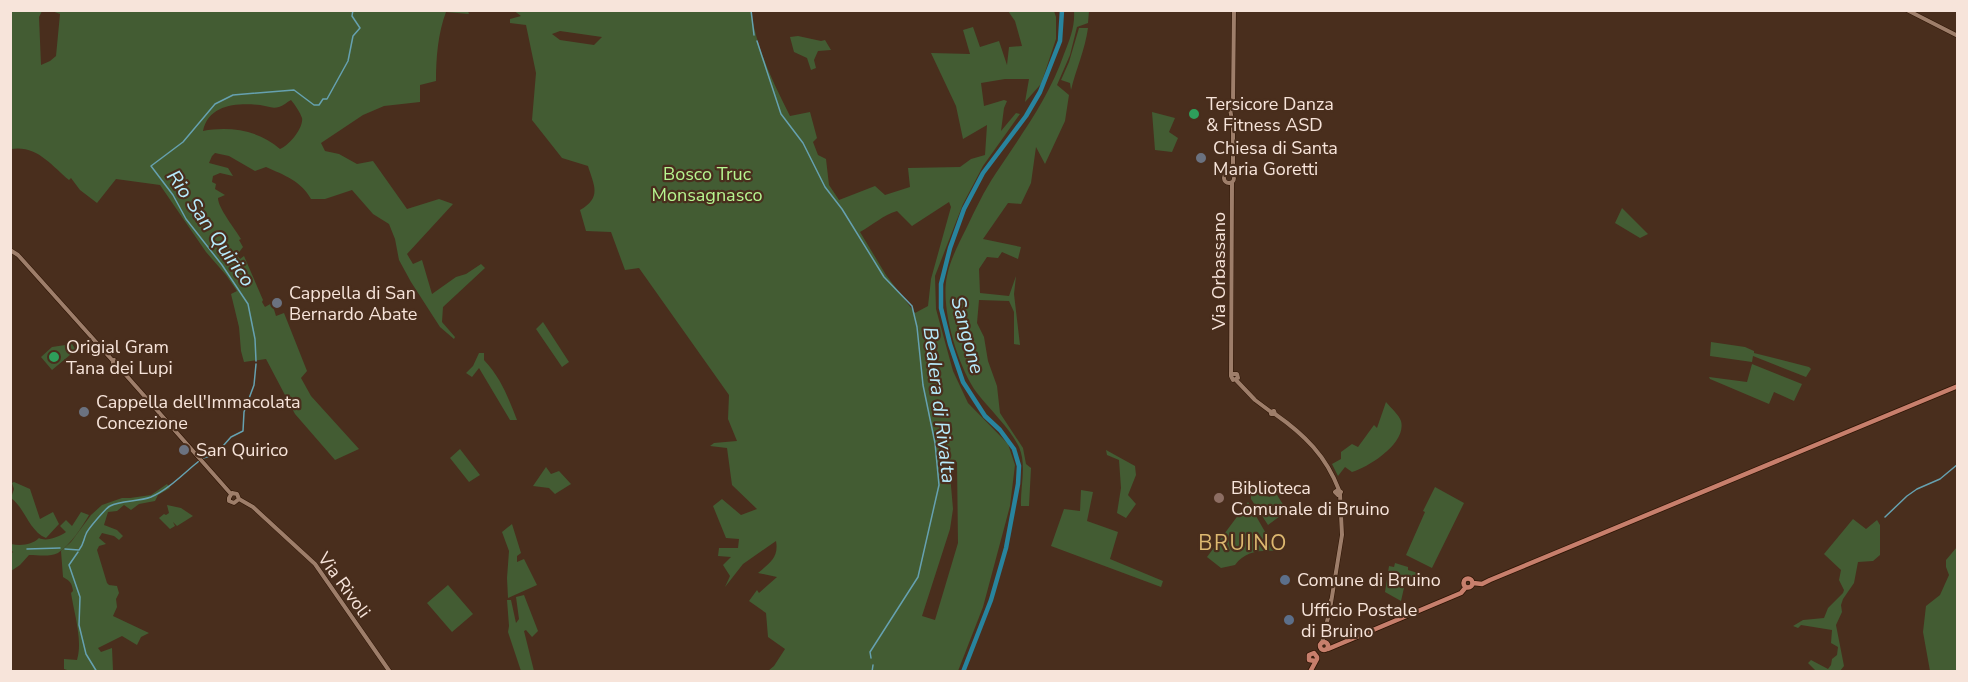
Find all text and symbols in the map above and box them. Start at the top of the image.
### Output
place label: Tersicore Danza & Fitness ASD [1206,92,1334,137]
marker: Tersicore Danza & Fitness ASD [1187,107,1201,121]
place label: Chiesa di Santa Maria Goretti [1213,136,1338,181]
marker: Chiesa di Santa Maria Goretti [1194,151,1208,165]
park label: Bosco Truc Monsagnasco [652,162,762,207]
water label: Rio San Quirico [160,164,261,292]
street label: Via Orbassano [1207,212,1231,331]
place label: Cappella di San Bernardo Abate [289,281,417,326]
water label: Sangone [944,293,991,377]
marker: Cappella di San Bernardo Abate [270,296,284,310]
water label: Bealera di Rivalta [917,325,963,485]
place label: Origial Gram Tana dei Lupi [66,335,173,380]
marker: Origial Gram Tana dei Lupi [47,350,61,364]
place label: Cappella dell'Immacolata Concezione [96,390,301,435]
marker: Cappella dell'Immacolata Concezione [77,405,91,419]
place label: San Quirico [196,438,288,462]
marker: San Quirico [177,443,191,457]
place label: Biblioteca Comunale di Bruino [1231,476,1390,521]
marker: Biblioteca Comunale di Bruino [1212,491,1226,505]
district label: BRUINO [1198,529,1288,557]
street label: Via Rivoli [311,547,376,623]
place label: Comune di Bruino [1297,568,1441,592]
marker: Comune di Bruino [1278,573,1292,587]
place label: Ufficio Postale di Bruino [1301,598,1417,643]
marker: Ufficio Postale di Bruino [1282,613,1296,627]

